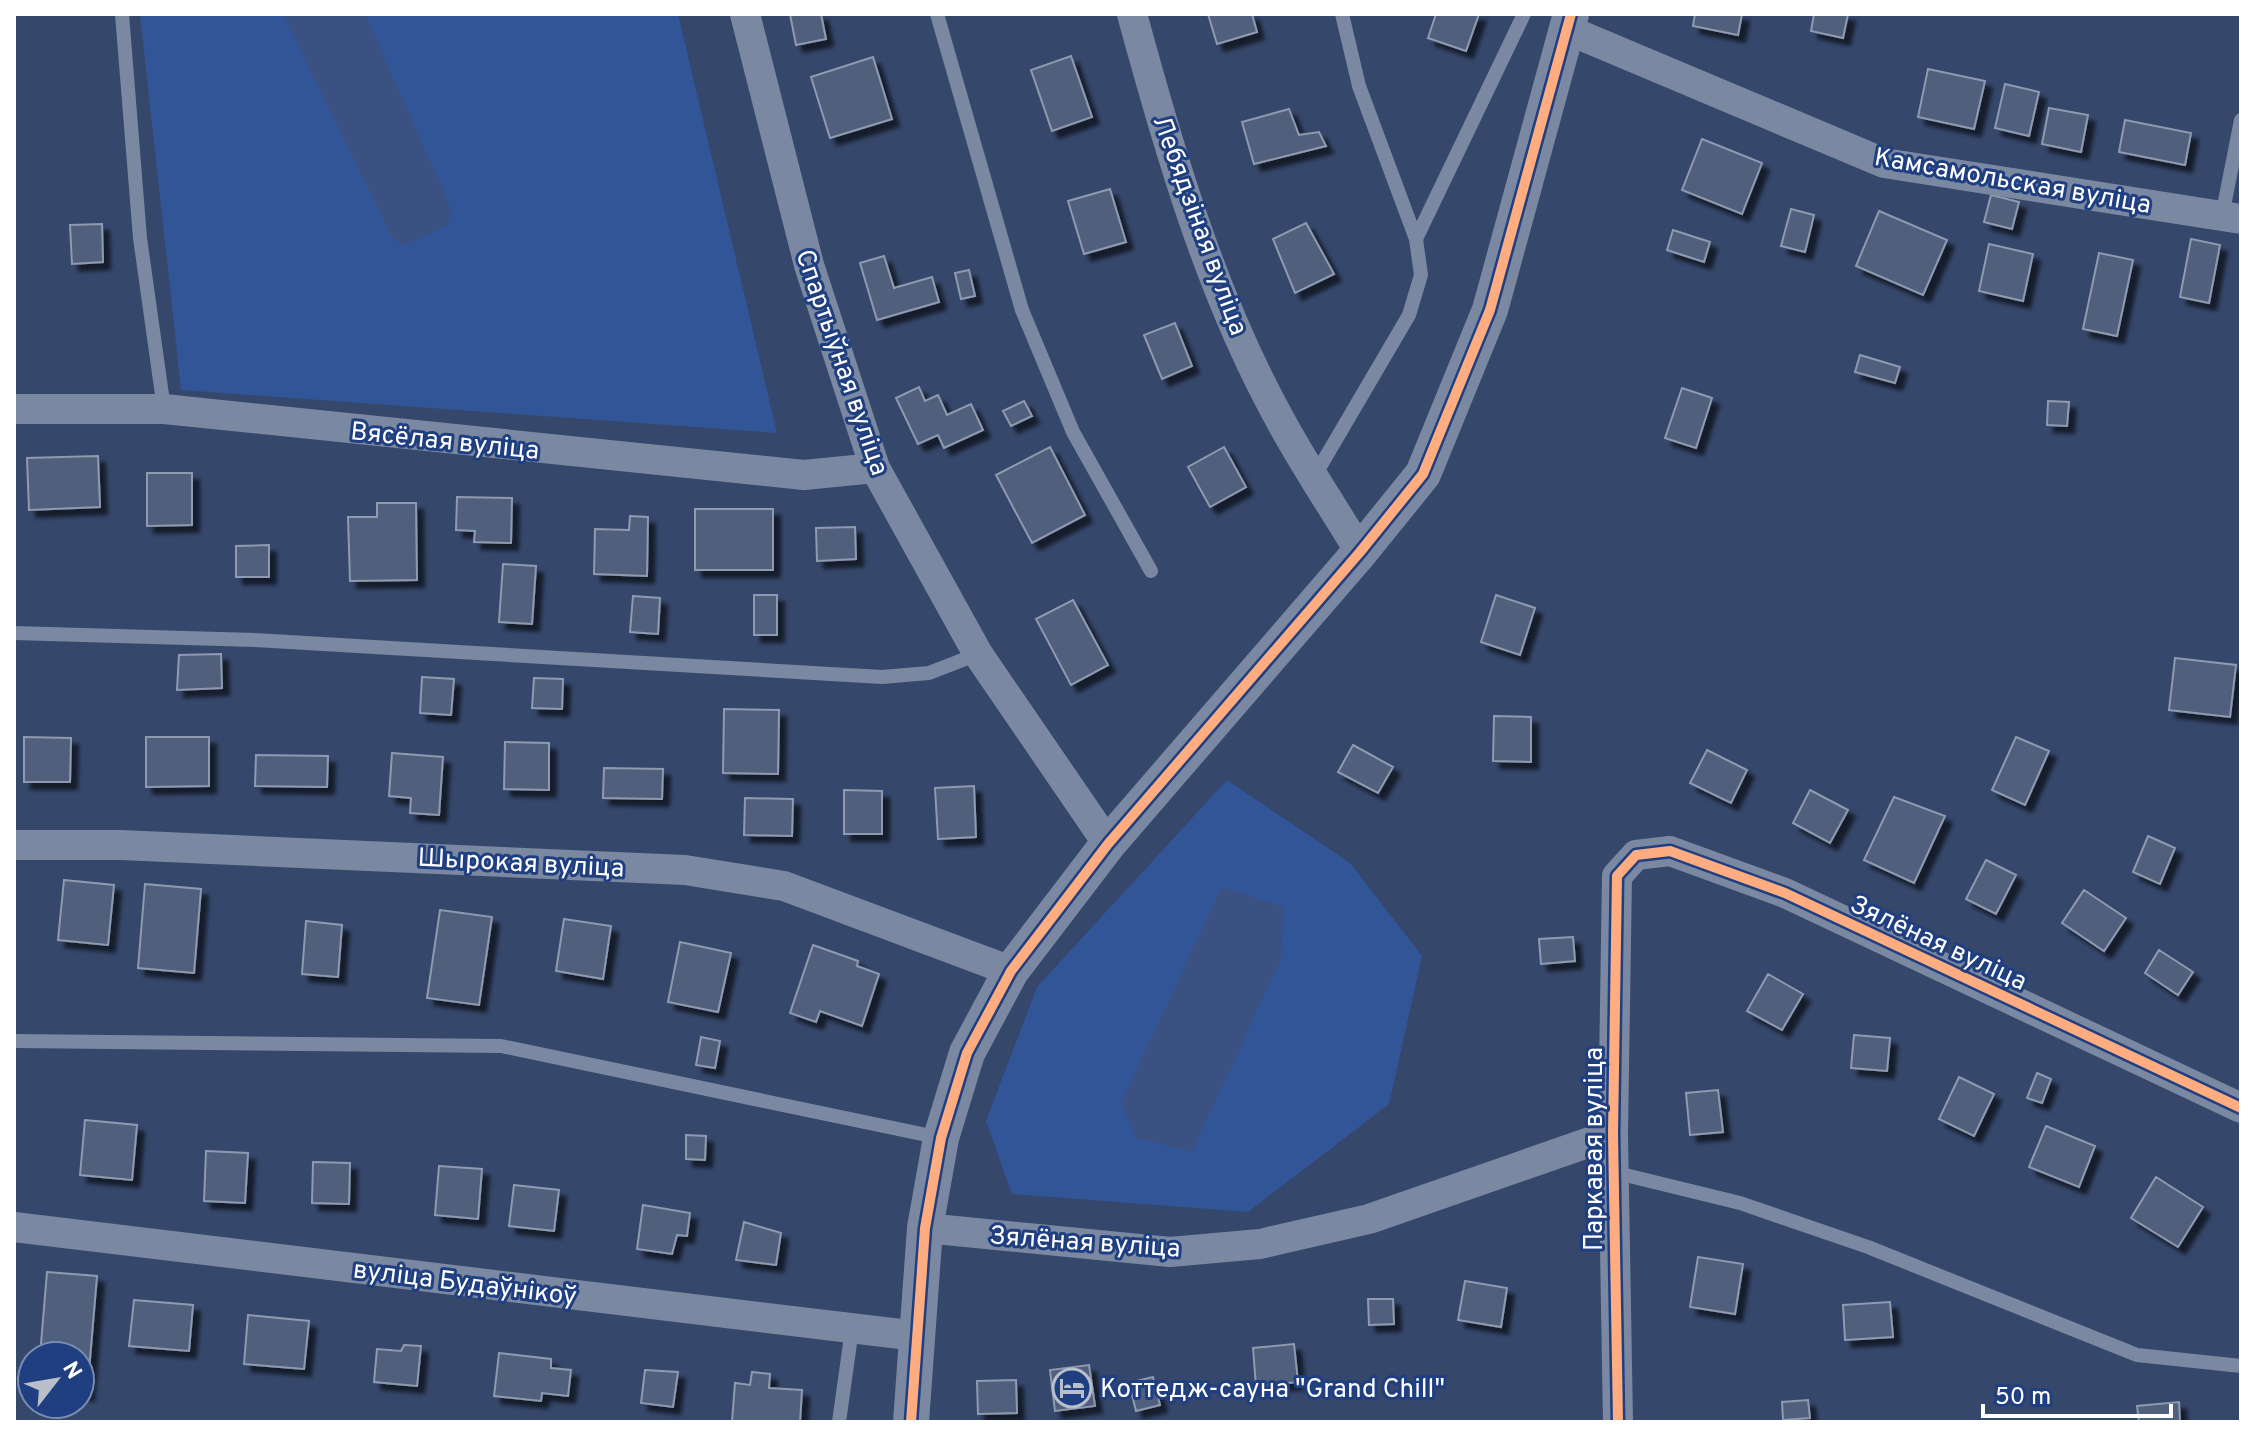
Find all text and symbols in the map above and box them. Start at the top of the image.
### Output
street label: Лебядзіная вуліца [1144,111,1254,340]
street label: Камсамольская вуліца [1872,142,2154,223]
street label: Спартыўная вуліца [786,245,895,480]
street label: Вясёлая вуліца [349,416,541,469]
street label: Шырокая вуліца [417,843,625,886]
street label: Зялёная вуліца [1844,889,2032,1000]
street label: Паркавая вуліца [1579,1047,1612,1251]
street label: Зялёная вуліца [988,1220,1181,1267]
street label: вуліца Будаўнікоў [351,1254,578,1315]
north arrow [16,1340,96,1420]
text: N [55,1357,87,1385]
hotel icon: Коттедж-сауна "Grand Chill" [1051,1367,1093,1409]
scale bar [1983,1368,2171,1418]
place label: Коттедж-сауна "Grand Chill" [1100,1374,1445,1407]
text: 50 m [1995,1383,2051,1413]

